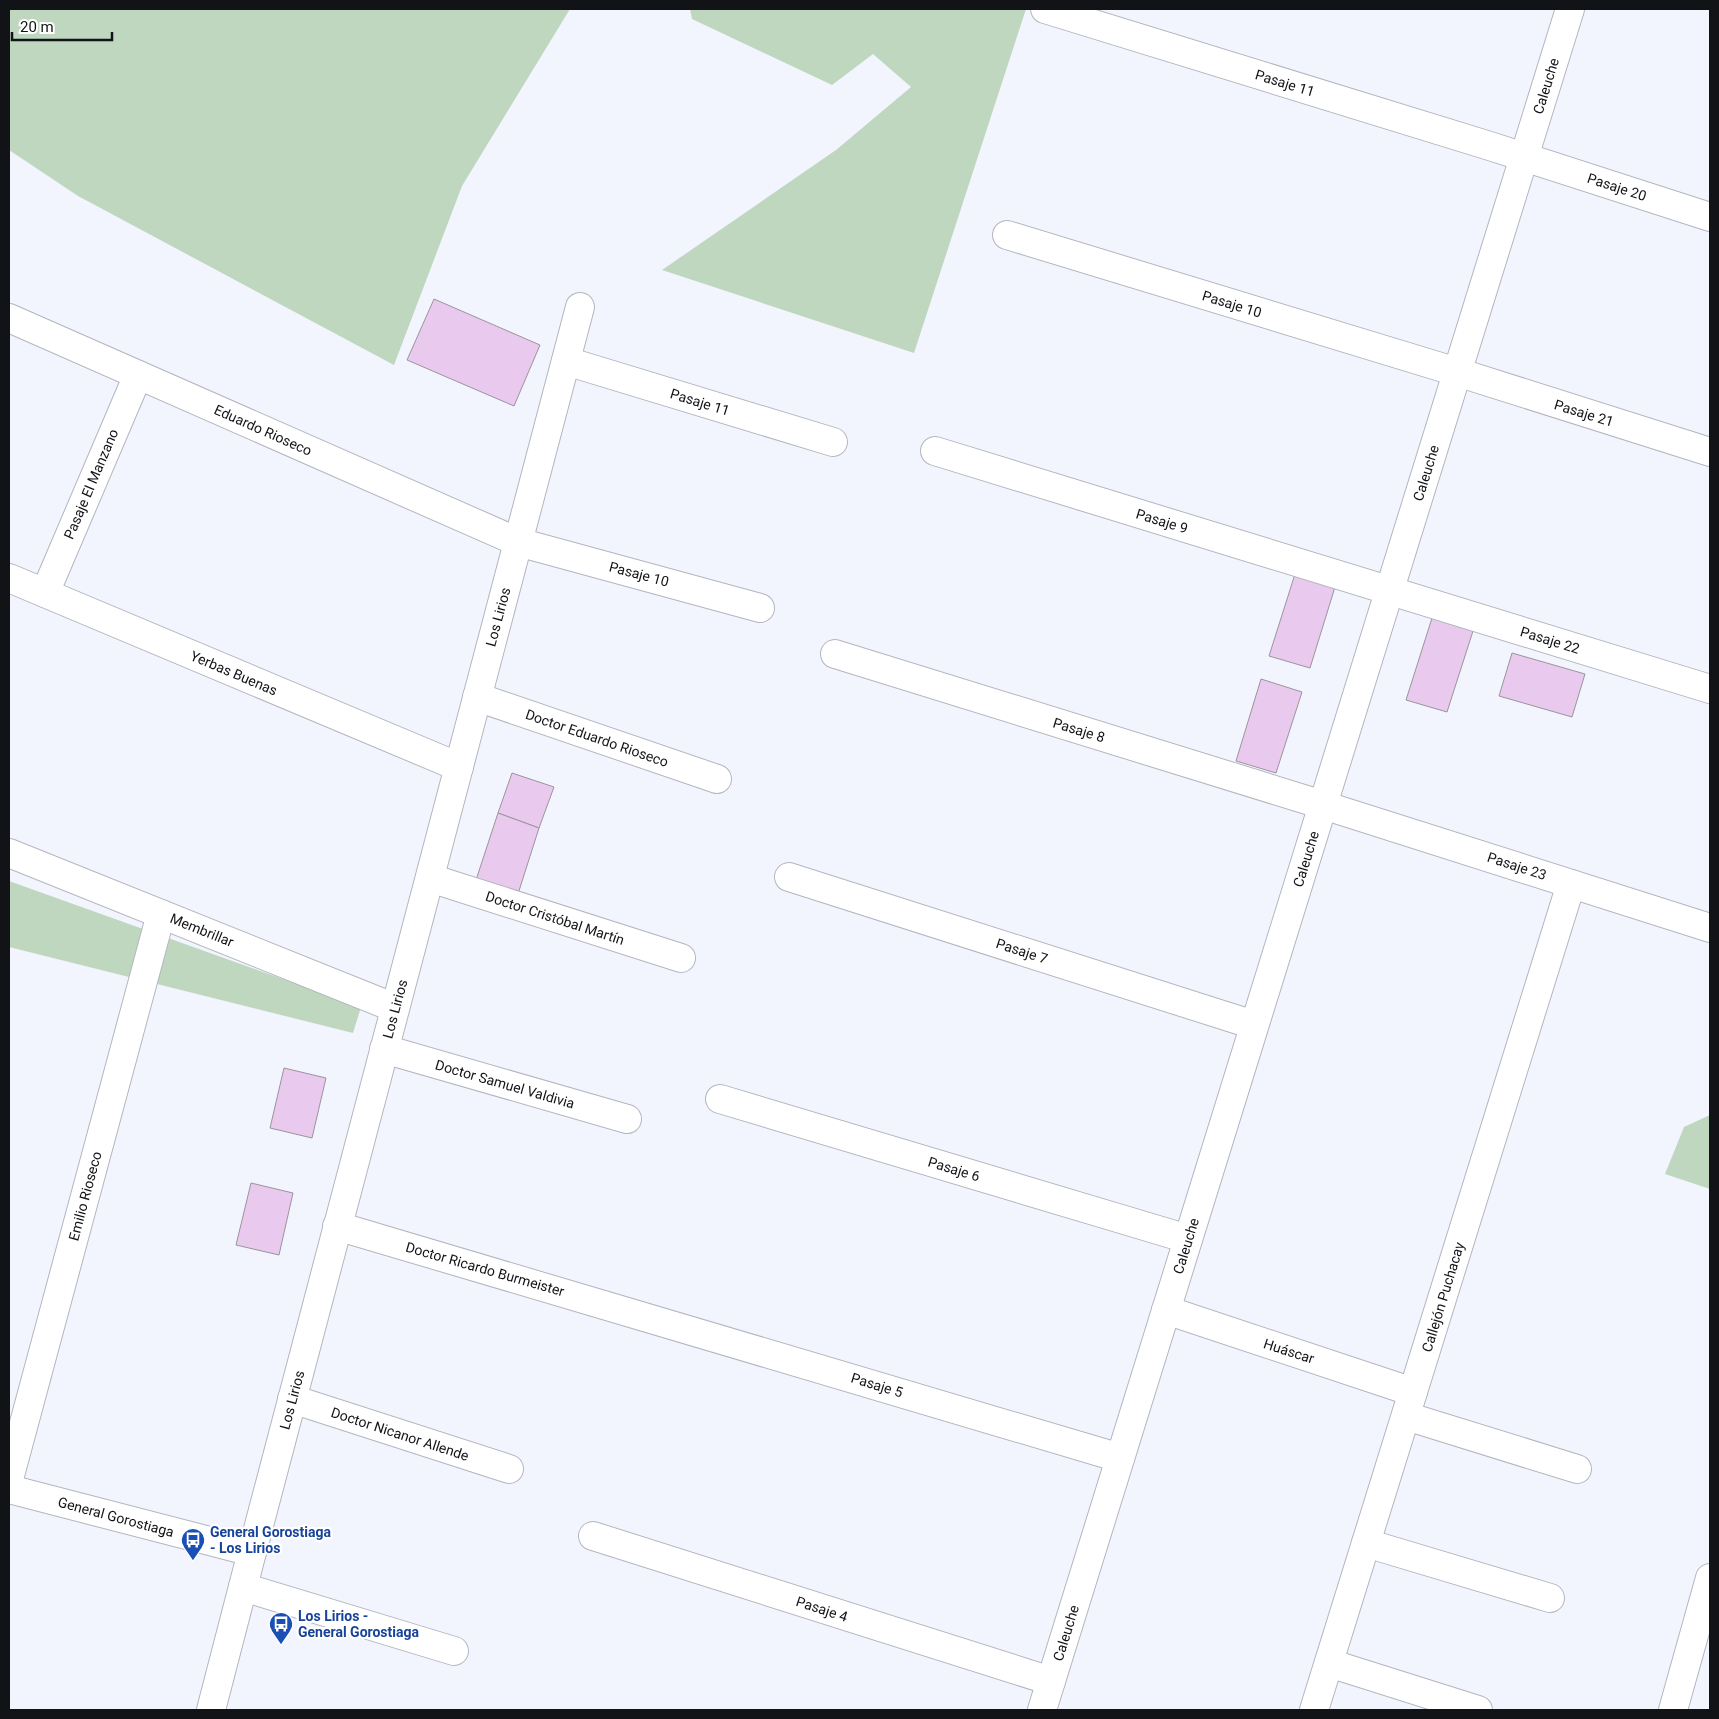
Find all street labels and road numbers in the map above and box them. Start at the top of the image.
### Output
street label: Caleuche [1530,56,1562,116]
street label: Pasaje 11 [1253,66,1317,100]
street label: Pasaje 20 [1585,170,1649,204]
street label: Pasaje 10 [1200,287,1264,321]
street label: Pasaje 11 [668,385,732,419]
street label: Pasaje 21 [1552,396,1616,430]
street label: Eduardo Rioseco [212,401,314,459]
street label: Pasaje El Manzano [61,426,121,542]
street label: Caleuche [1410,443,1442,503]
street label: Pasaje 9 [1134,506,1190,536]
street label: Pasaje 10 [607,558,671,590]
street label: Los Lirios [482,586,514,648]
street label: Pasaje 22 [1518,623,1582,657]
street label: Yerbas Buenas [188,648,280,698]
street label: Doctor Eduardo Rioseco [523,706,671,770]
street label: Pasaje 8 [1051,715,1107,745]
street label: Caleuche [1290,829,1322,889]
street label: Pasaje 23 [1485,849,1549,883]
street label: Doctor Cristóbal Martín [484,888,626,948]
street label: Membrillar [168,910,236,950]
street label: Pasaje 7 [994,935,1050,967]
street label: Los Lirios [379,978,411,1040]
street label: Doctor Samuel Valdivia [434,1056,576,1112]
street label: Emilio Rioseco [65,1150,105,1242]
street label: Pasaje 6 [926,1154,982,1184]
street label: Caleuche [1170,1216,1202,1276]
street label: Doctor Ricardo Burmeister [404,1239,566,1299]
street label: Callejón Puchacay [1419,1240,1467,1354]
street label: Huáscar [1262,1335,1317,1367]
street label: Los Lirios [276,1369,308,1431]
street label: Pasaje 5 [849,1370,905,1400]
street label: Doctor Nicanor Allende [329,1404,471,1464]
street label: General Gorostiaga [56,1494,176,1540]
street label: Pasaje 4 [794,1593,850,1625]
street label: Caleuche [1050,1603,1082,1663]

